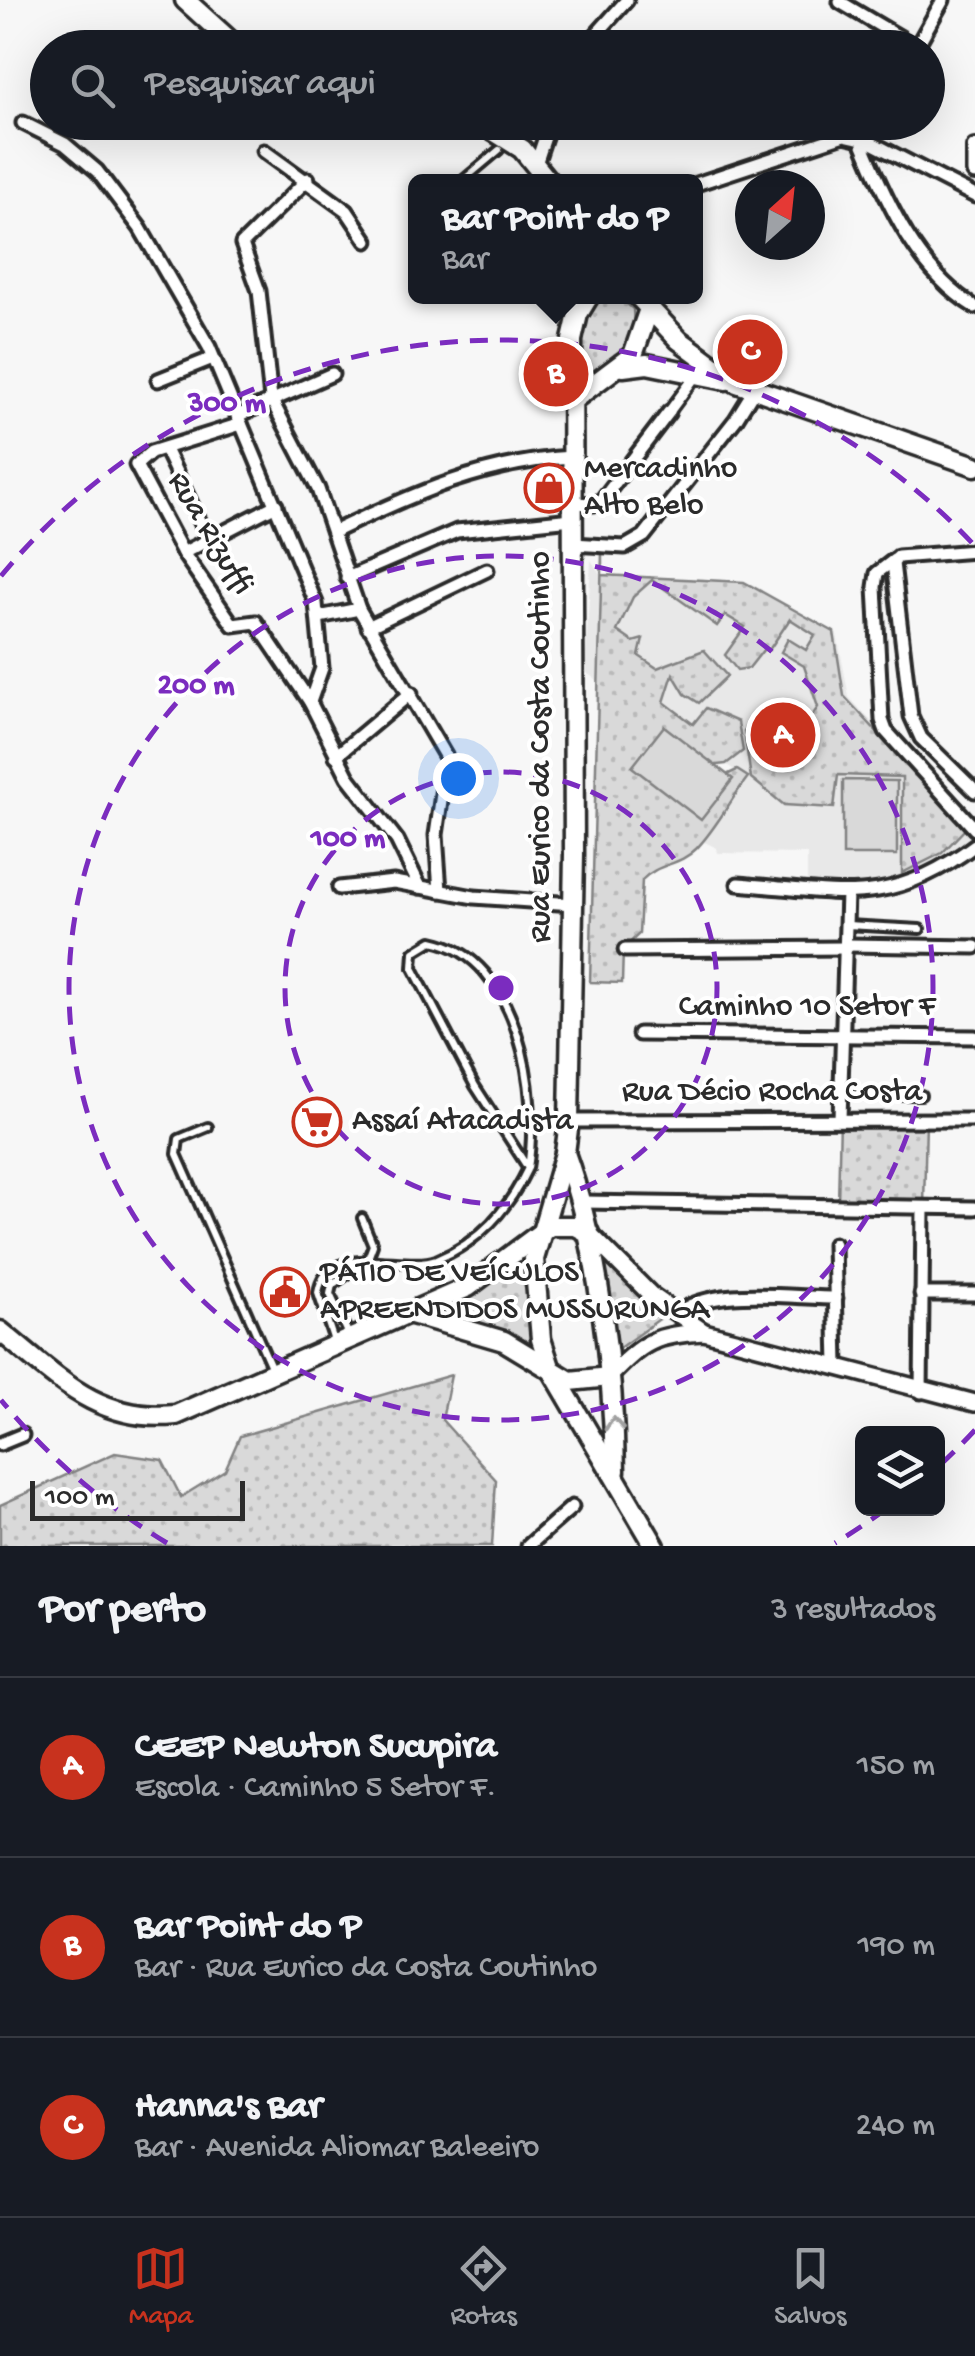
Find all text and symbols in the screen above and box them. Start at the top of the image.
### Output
search box [30,30,945,140]
icon: search [65,58,120,113]
text: Pesquisar aqui [145,63,376,107]
north arrow [735,170,825,260]
popup [408,174,703,304]
text: Bar Point do P [442,198,669,242]
text: Bar [442,242,488,280]
pin: C [718,314,782,390]
pin: B [524,336,588,412]
text: 300 m [187,388,267,423]
place label: Mercadinho Alto Belo [584,451,737,526]
shop icon: Mercadinho Alto Belo [523,462,575,514]
street label: Rua Rizuffi [158,466,260,602]
street label: Rua Eurico da Costa Coutinho [523,551,561,943]
text: 200 m [157,670,235,705]
pin: A [750,698,816,772]
your location [433,753,484,804]
text: 100 m [310,823,386,858]
centre of rings [483,970,519,1006]
street label: Caminho 10 Setor F [679,989,937,1027]
street label: Rua Décio Rocha Costa [622,1074,923,1112]
supermarket icon: Assaí Atacadista [291,1096,343,1148]
place label: Assaí Atacadista [352,1103,575,1141]
place label: PÁTIO DE VEÍCULOS APREENDIDOS MUSSURUNGA [319,1255,711,1330]
public building icon: PÁTIO DE VEÍCULOS APREENDIDOS MUSSURUNGA [259,1266,311,1318]
one-way arrow [604,1416,625,1432]
map controls [855,1426,945,1516]
button: layers [855,1426,945,1516]
scale bar [30,1476,245,1520]
text: 100 m [45,1482,115,1515]
text: Por perto [40,1587,206,1636]
text: 3 resultados [771,1592,935,1630]
text: CEEP Newton Sucupira [135,1726,497,1770]
text: A [63,1748,82,1786]
text: 150 m [857,1748,935,1786]
text: Escola · Caminho 5 Setor F. [135,1770,496,1808]
text: Bar Point do P [135,1906,361,1950]
text: B [64,1928,81,1966]
text: 190 m [858,1928,935,1966]
text: Bar · Rua Eurico da Costa Coutinho [135,1950,597,1988]
text: Hanna's Bar [135,2086,322,2130]
text: C [64,2108,81,2146]
text: 240 m [856,2108,935,2146]
text: Bar · Avenida Aliomar Baleeiro [135,2130,539,2168]
tab: Mapa [129,2241,193,2334]
tab: Rotas [450,2241,517,2334]
tab: Salvos [774,2241,846,2334]

